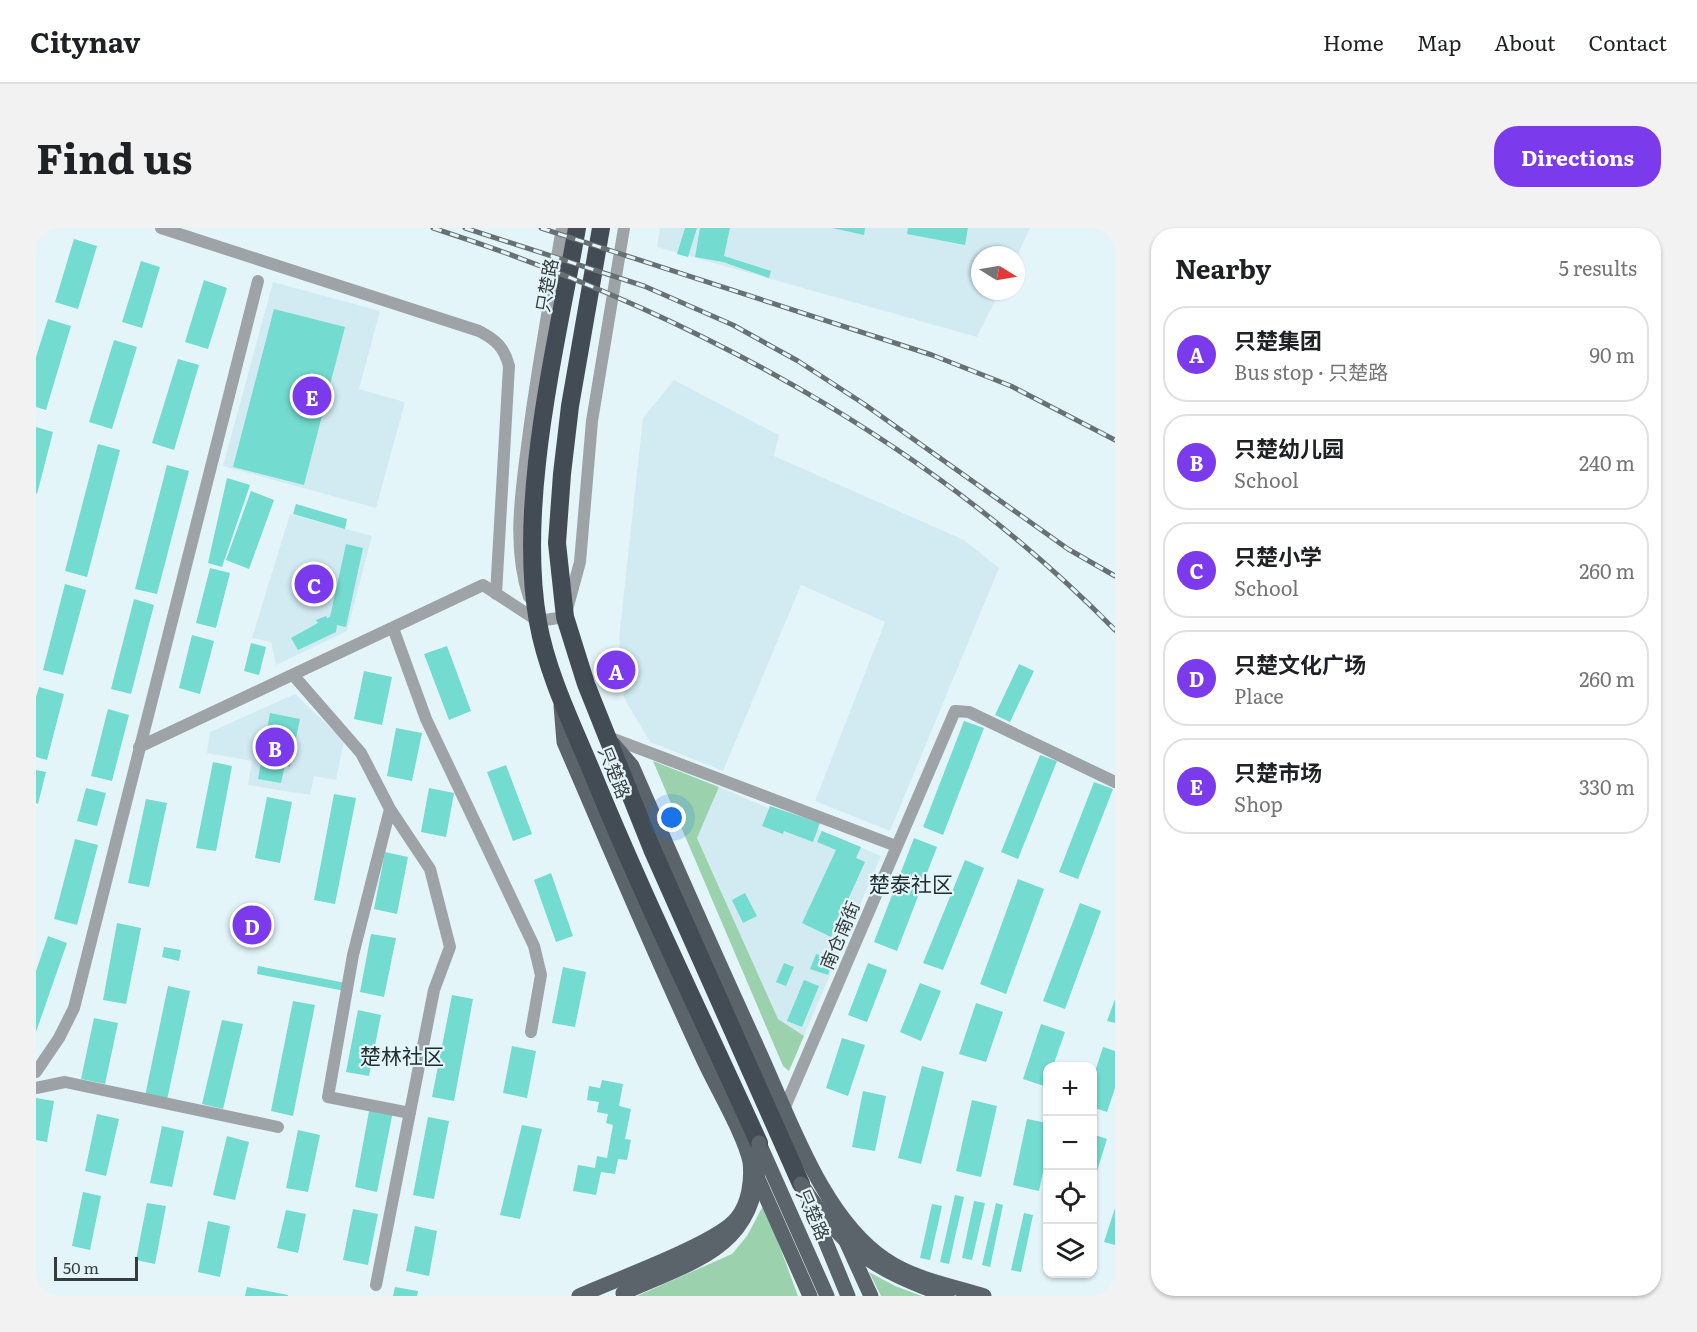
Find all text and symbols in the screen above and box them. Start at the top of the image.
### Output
text: Citynav [30,20,140,62]
text: Home [1323,26,1384,57]
text: Map [1417,26,1461,57]
text: About [1494,26,1556,57]
text: Contact [1589,26,1667,57]
text: Find us [36,125,193,187]
button: Directions [1494,126,1661,187]
north arrow [971,246,1025,300]
text: Nearby [1175,248,1271,287]
text: 5 results [1559,252,1637,282]
street label: 只楚路 [528,256,564,314]
text: 只楚集团 [1234,323,1322,356]
text: A [1189,339,1204,369]
text: 90 m [1590,339,1635,369]
text: Bus stop · 只楚路 [1234,356,1388,386]
pin: E [292,374,332,418]
text: 只楚幼儿园 [1234,431,1344,464]
text: B [1190,447,1203,477]
text: 240 m [1579,447,1635,477]
text: School [1234,464,1299,494]
text: 只楚小学 [1234,539,1322,572]
text: C [1189,555,1204,585]
text: 260 m [1579,555,1635,585]
pin: C [294,562,334,606]
text: School [1234,572,1299,602]
text: 只楚文化广场 [1234,647,1366,680]
pin: A [596,648,636,692]
text: D [1189,663,1204,693]
text: 260 m [1579,663,1635,693]
text: Place [1234,680,1284,710]
pin: B [256,724,294,770]
street label: 只楚路 [592,742,638,802]
text: 只楚市场 [1234,755,1322,788]
text: E [1190,771,1203,801]
text: 330 m [1579,771,1635,801]
text: Shop [1234,788,1283,818]
your location [657,803,686,832]
district label: 楚泰社区 [869,867,953,898]
street label: 南仓南街 [813,897,865,973]
pin: D [232,902,272,948]
district label: 楚林社区 [360,1039,444,1070]
map controls [1043,1062,1097,1278]
button: + [1043,1062,1097,1116]
button: − [1043,1116,1097,1170]
button: locate [1043,1170,1097,1224]
street label: 只楚路 [791,1184,837,1244]
button: layers [1043,1224,1097,1278]
scale bar [54,1254,138,1282]
text: 50 m [63,1255,99,1279]

